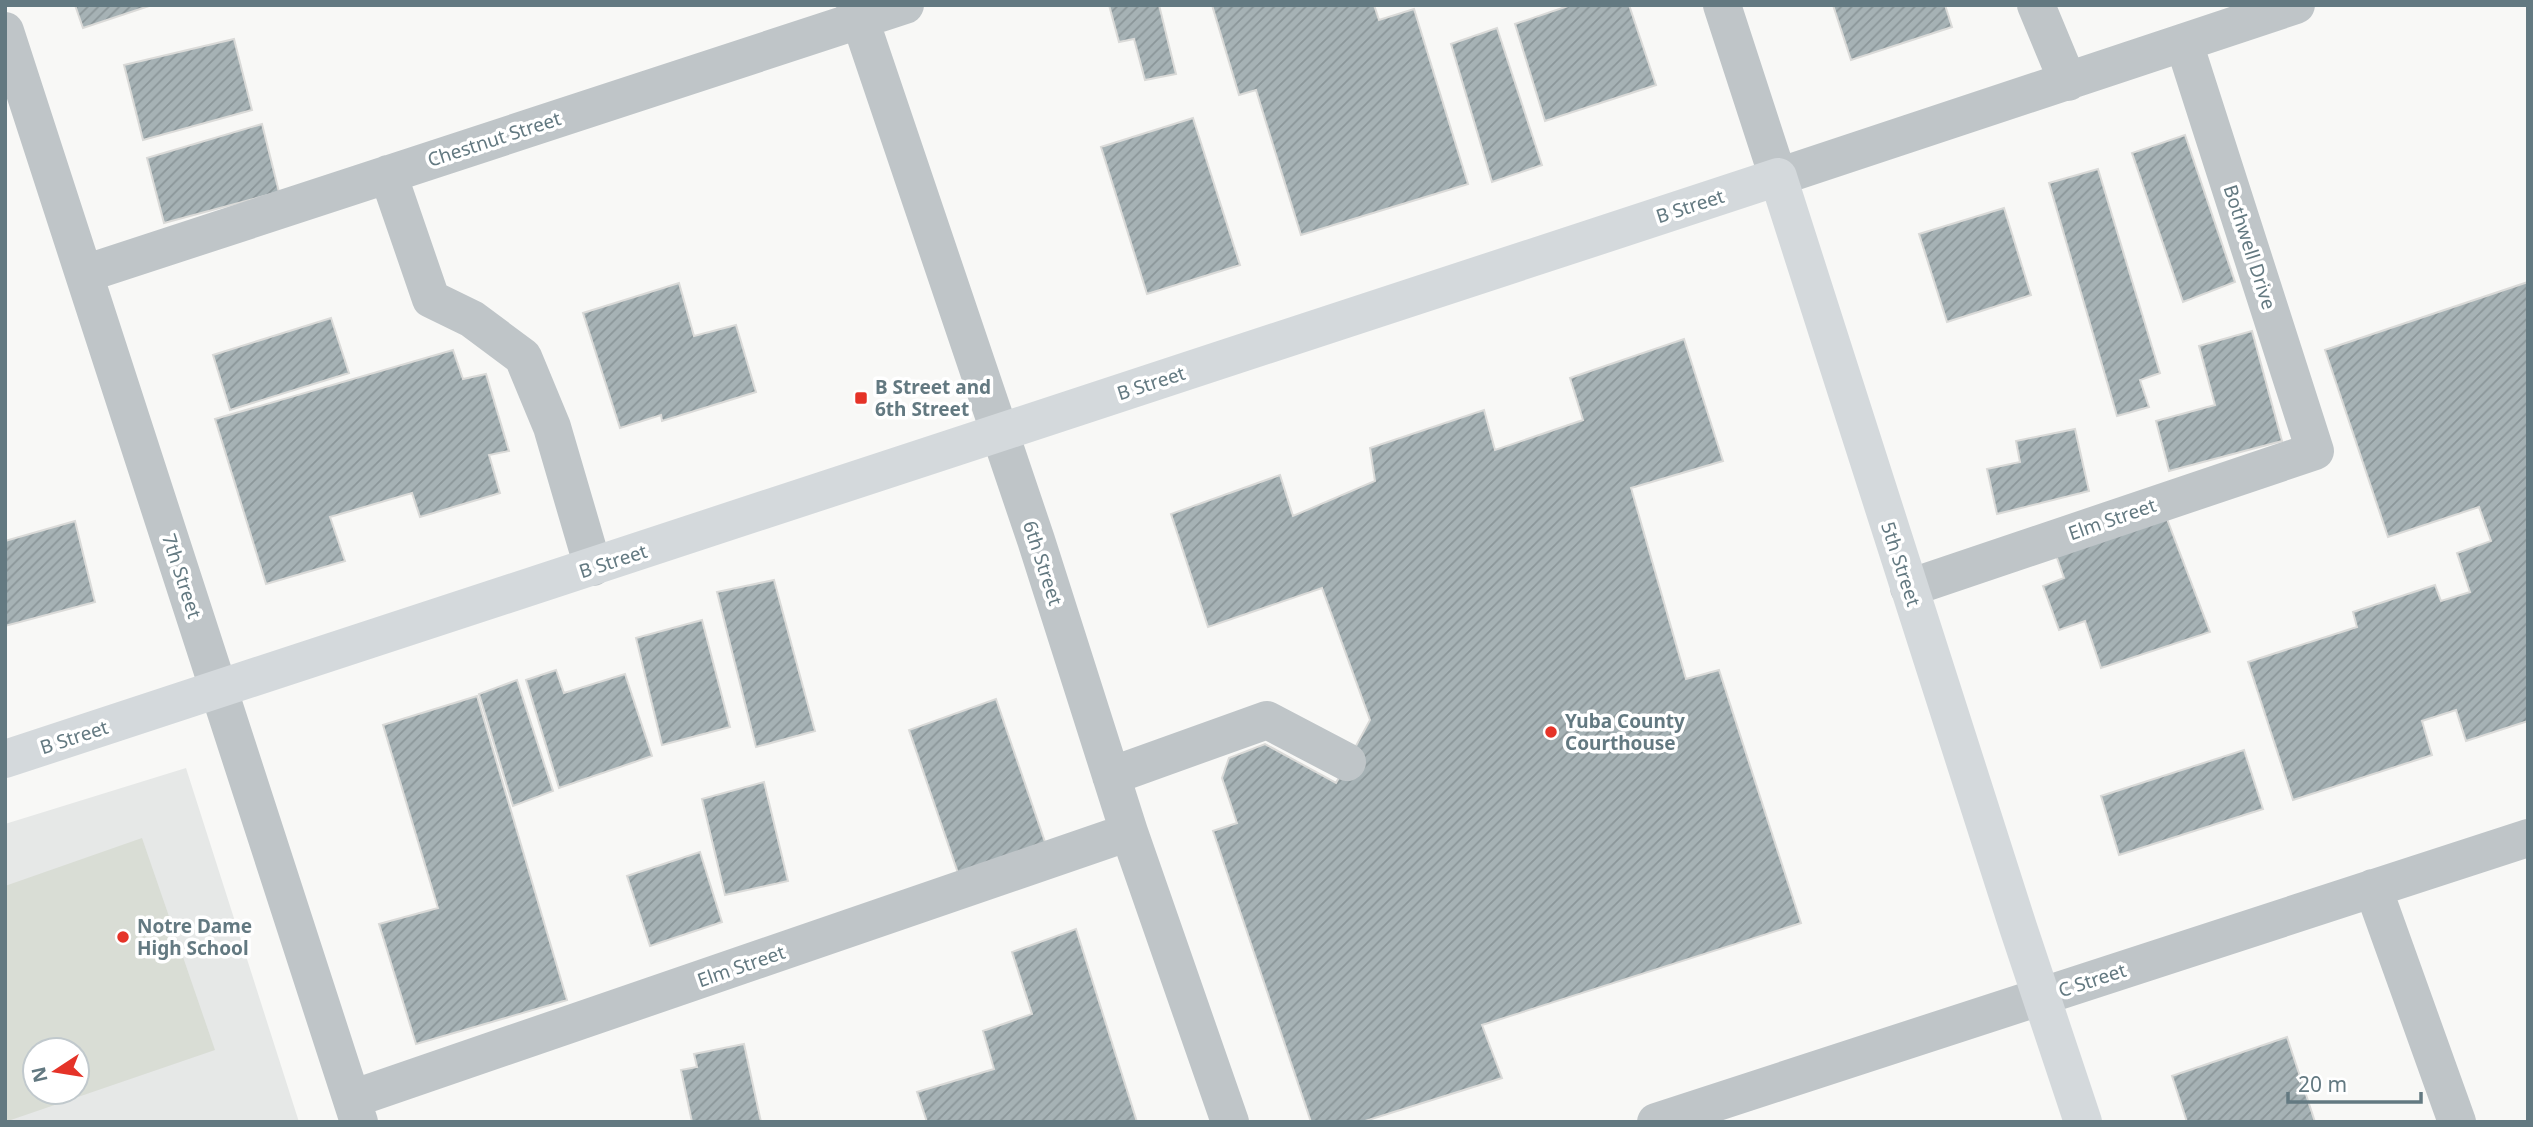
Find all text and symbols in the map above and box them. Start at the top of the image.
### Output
street label: Chestnut Street [424,105,564,173]
street label: Bothwell Drive [2218,181,2282,313]
street label: B Street [1653,183,1728,229]
street label: B Street [1114,360,1189,406]
place label: B Street and 6th Street [875,374,991,422]
marker: B Street and 6th Street [853,390,869,406]
street label: Elm Street [2065,492,2159,546]
street label: 6th Street [1017,517,1069,609]
street label: 5th Street [1875,518,1927,610]
street label: 7th Street [156,530,208,622]
street label: B Street [576,538,651,584]
place label: Yuba County Courthouse [1565,708,1685,756]
street label: B Street [37,714,112,760]
marker: Yuba County Courthouse [1543,724,1559,740]
place label: Notre Dame High School [137,913,252,961]
marker: Notre Dame High School [115,929,131,945]
street label: Elm Street [694,939,788,993]
street label: C Street [2055,957,2129,1003]
north arrow [21,1036,91,1106]
scale bar [2288,1060,2421,1104]
text: N [25,1064,54,1085]
text: 20 m [2298,1070,2347,1098]

